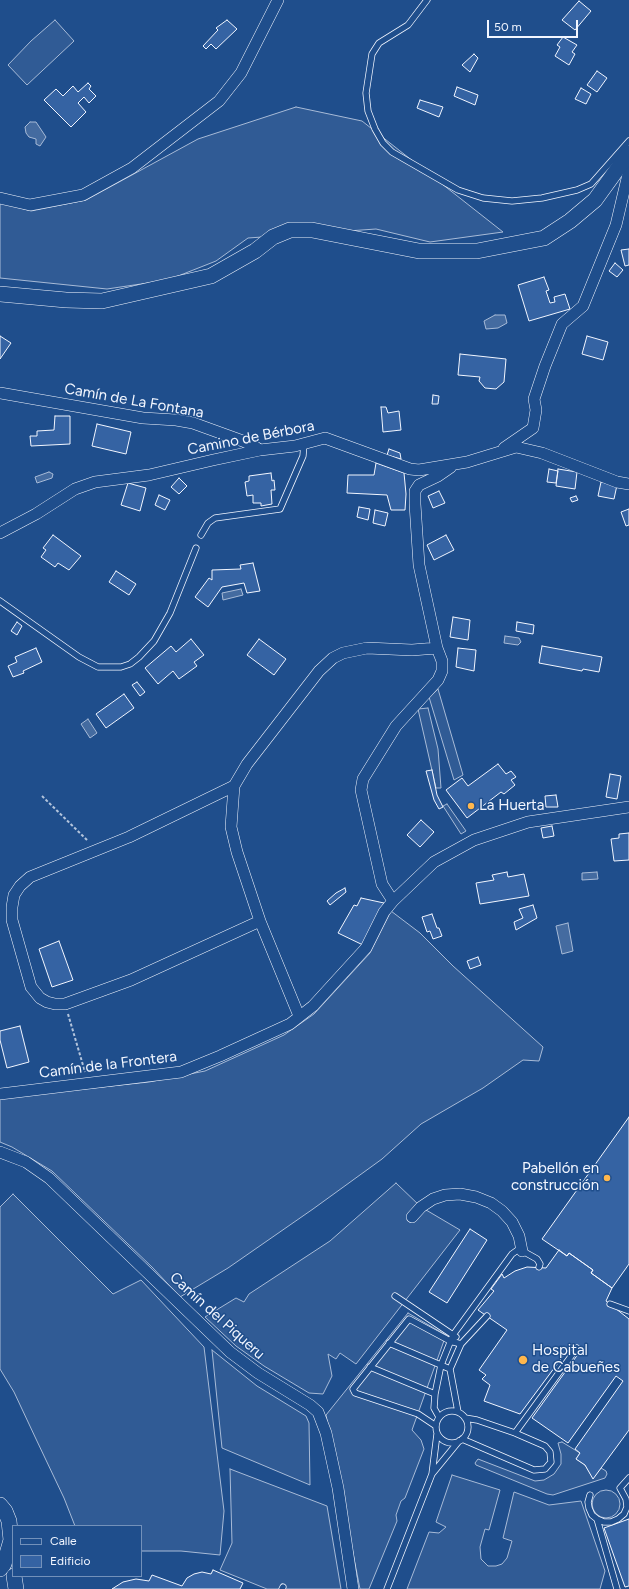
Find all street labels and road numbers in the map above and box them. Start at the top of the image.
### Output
street label: Camín de La Fontana [63,380,205,422]
street label: Camino de Bérbora [186,417,316,459]
street label: Camín de la Frontera [38,1048,178,1082]
street label: Camín del Piqueru [166,1269,268,1363]

